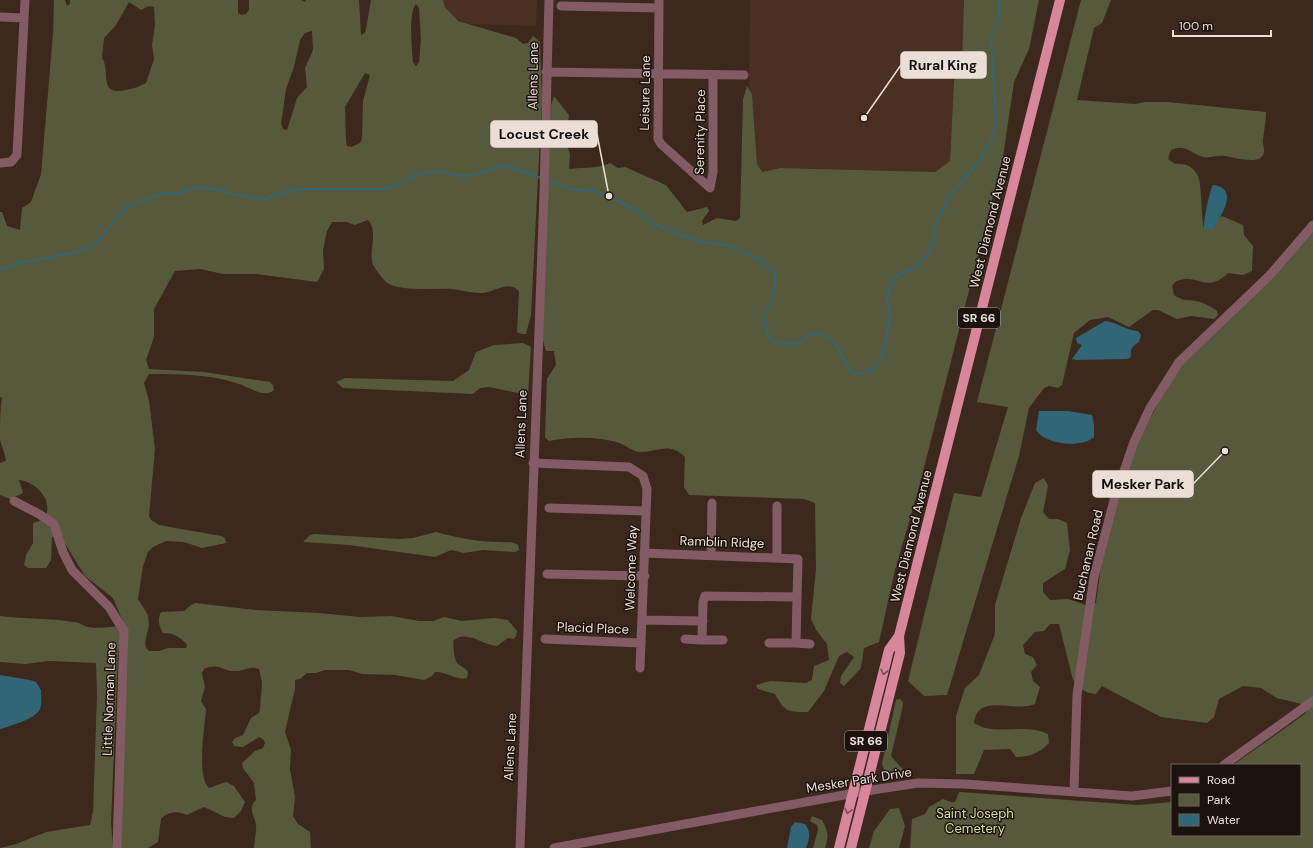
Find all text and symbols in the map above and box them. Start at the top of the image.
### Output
scale bar [1173,12,1271,38]
text: 100 m [1179,18,1213,34]
street label: Allens Lane [524,42,542,110]
callout: Rural King [901,52,986,78]
street label: Leisure Lane [636,55,654,131]
text: Rural King [909,56,977,74]
street label: Serenity Place [691,89,709,175]
callout: Locust Creek [491,121,597,147]
text: Locust Creek [499,125,589,143]
street label: West Diamond Avenue [965,154,1015,290]
road number: SR 66 [958,308,1000,328]
street label: Allens Lane [511,390,531,458]
street label: West Diamond Avenue [886,468,936,604]
callout: Mesker Park [1093,471,1193,497]
text: Mesker Park [1101,475,1185,493]
street label: Buchanan Road [1069,508,1107,602]
street label: Welcome Way [621,525,641,611]
street label: Ramblin Ridge [679,532,765,552]
street label: Placid Place [557,618,629,638]
street label: Little Norman Lane [99,642,119,756]
one-way arrow [880,668,889,675]
street label: Allens Lane [500,713,520,781]
road number: SR 66 [845,731,887,751]
street label: Mesker Park Drive [805,763,913,797]
legend [1171,764,1301,836]
text: Road [1207,772,1235,788]
text: Park [1207,792,1231,808]
park label: Saint Joseph Cemetery [936,805,1014,837]
one-way arrow [845,808,853,814]
text: Water [1207,812,1241,828]

